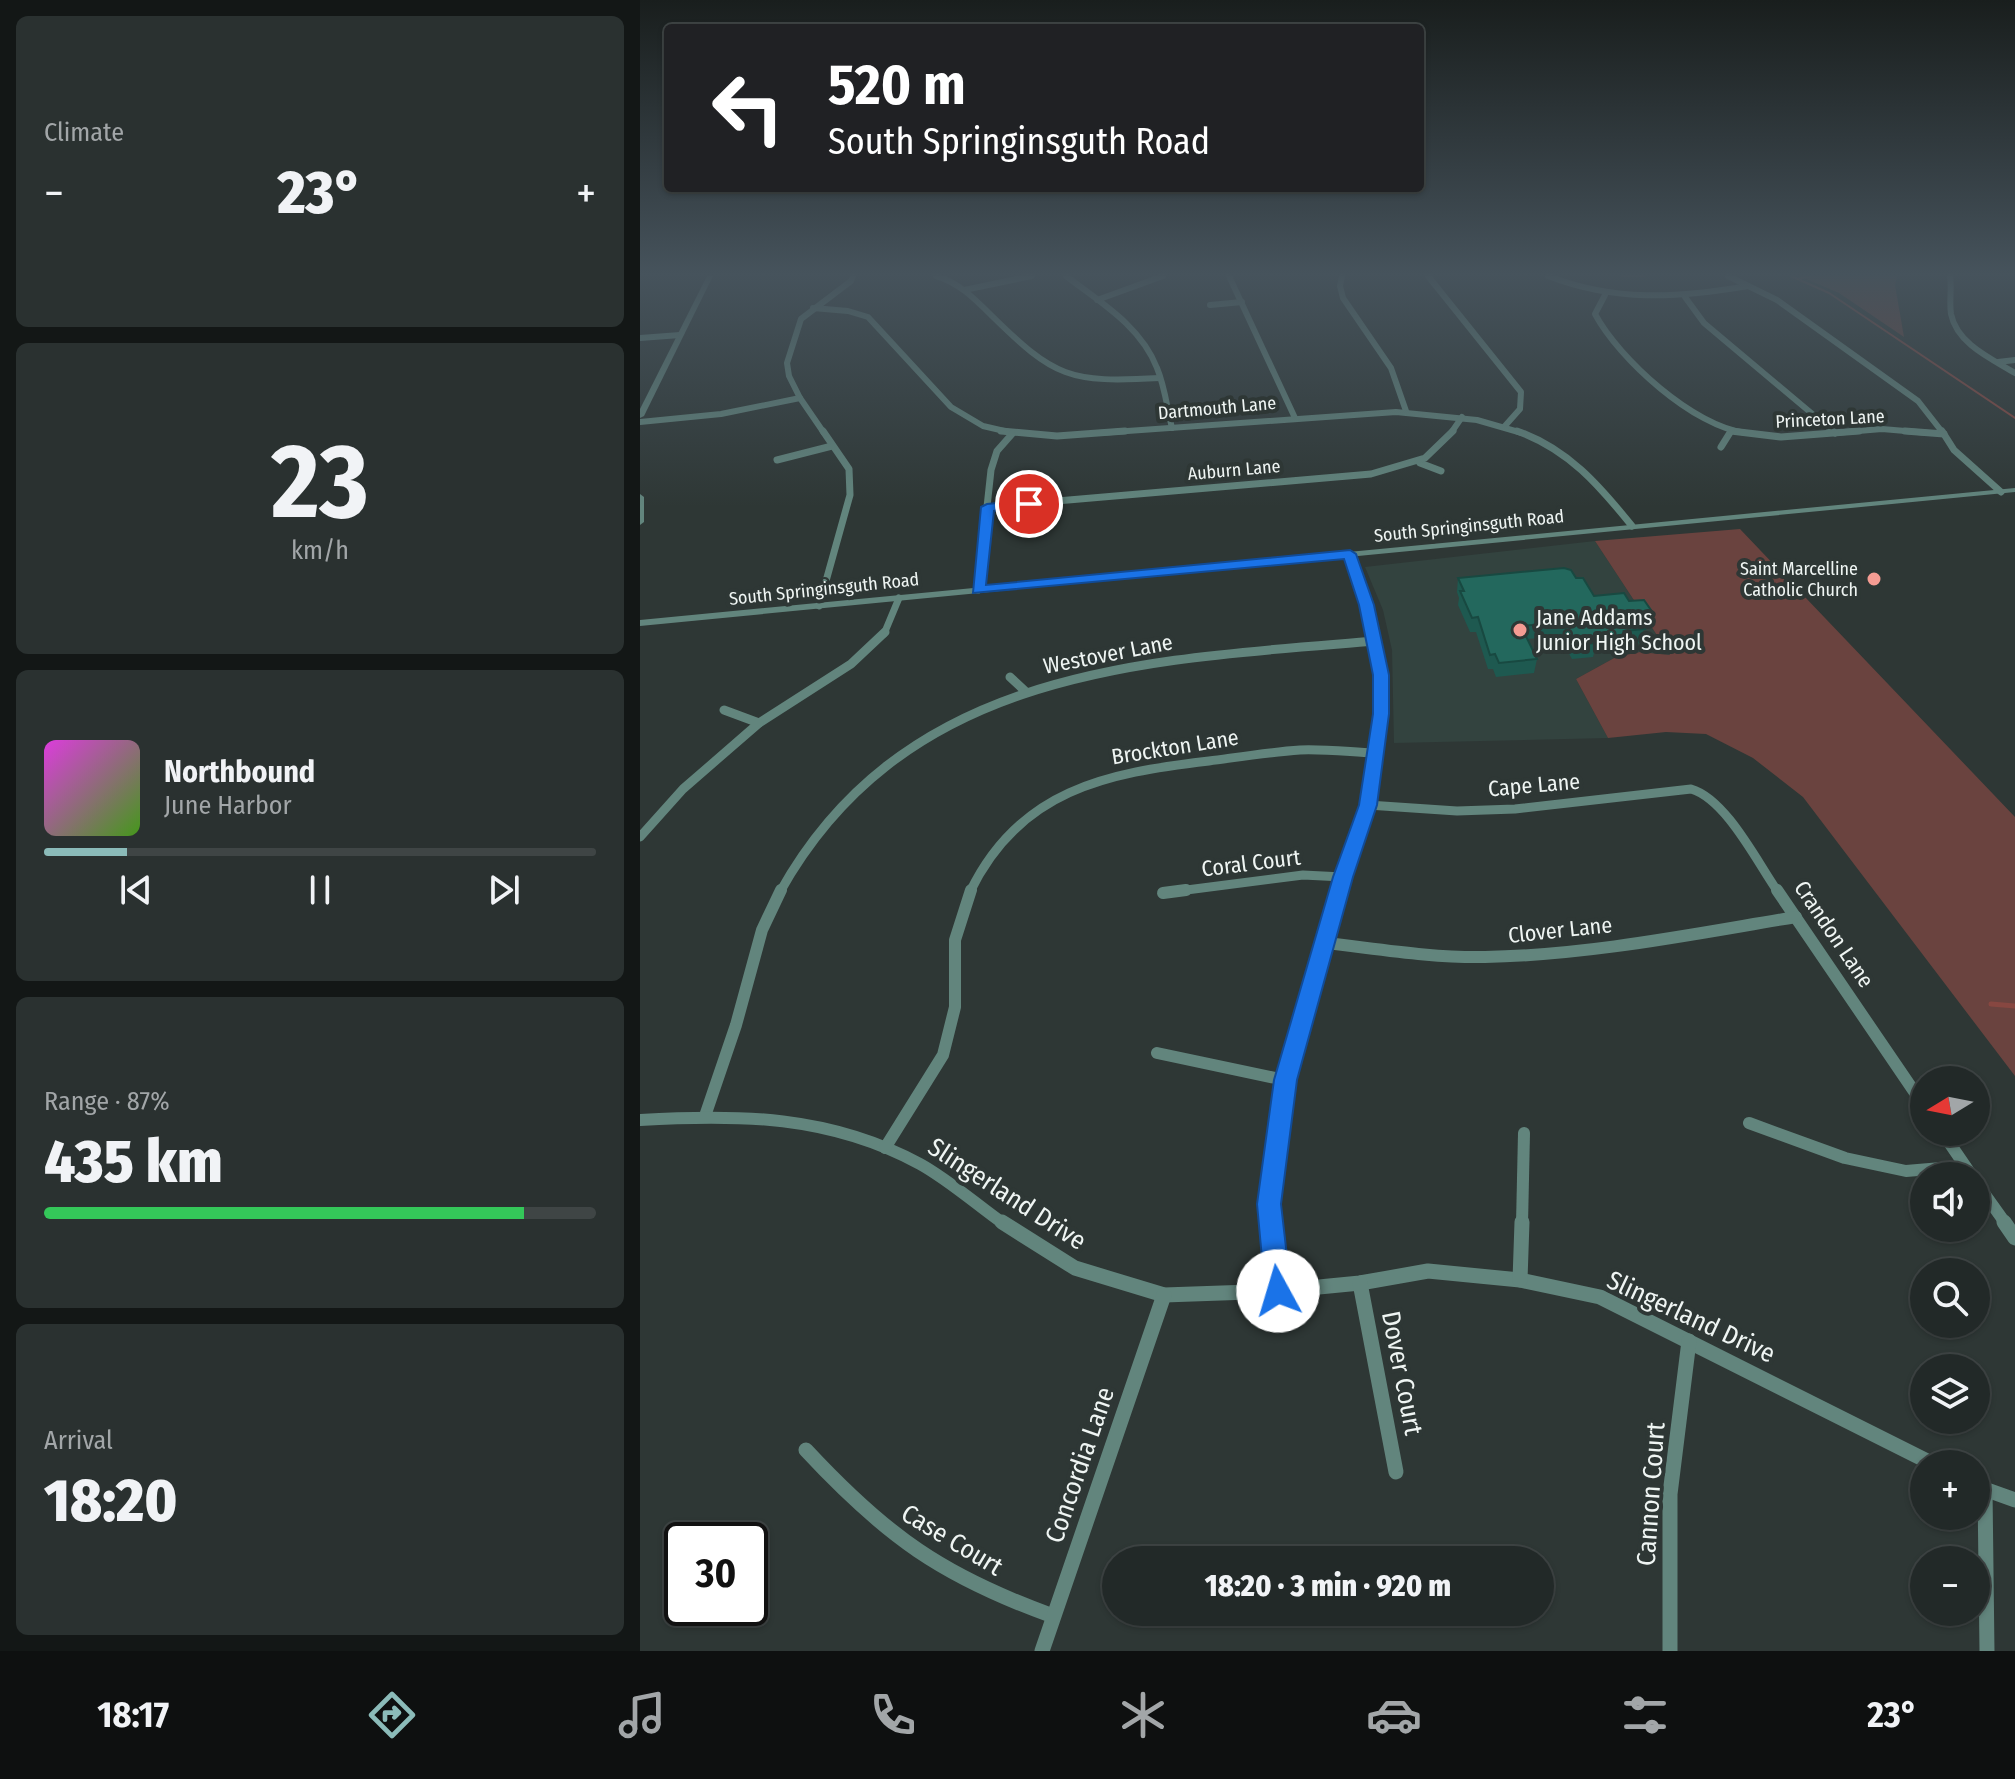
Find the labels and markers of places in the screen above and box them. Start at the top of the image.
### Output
pin [995,470,1063,538]
place label: Saint Marcelline Catholic Church [1740,558,1858,601]
marker: Saint Marcelline Catholic Church [1865,570,1883,588]
place label: Jane Addams Junior High School [1536,604,1702,656]
marker: Jane Addams Junior High School [1511,621,1529,639]

